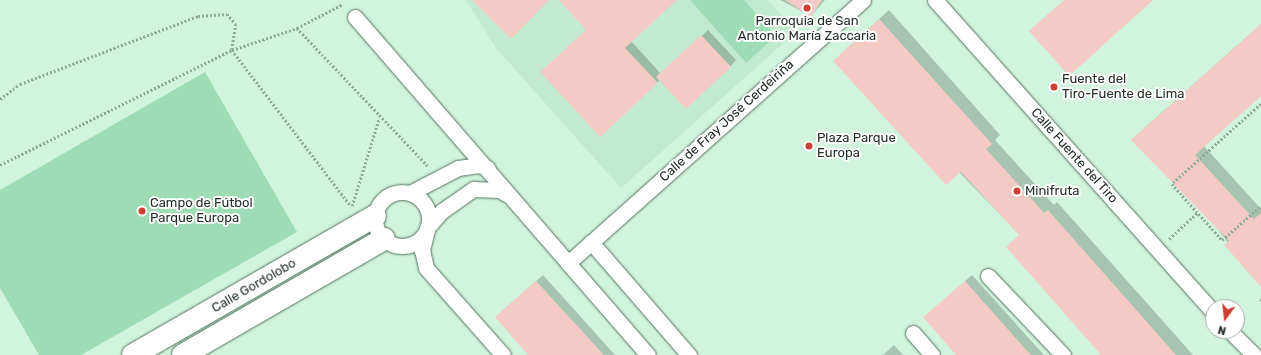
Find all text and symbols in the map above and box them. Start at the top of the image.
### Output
marker: Parroquia de San Antonio María Zaccaria [802,3,812,13]
place label: Parroquia de San Antonio María Zaccaria [738,14,876,45]
street label: Calle de Fray José Cerdeiriña [657,57,797,185]
place label: Fuente del Tiro-Fuente de Lima [1062,72,1184,103]
marker: Fuente del Tiro-Fuente de Lima [1049,82,1059,92]
street label: Calle Fuente del Tiro [1027,105,1121,207]
place label: Plaza Parque Europa [817,131,896,162]
marker: Plaza Parque Europa [804,141,814,151]
place label: Minifruta [1025,183,1080,199]
marker: Minifruta [1012,186,1022,196]
place label: Campo de Fútbol Parque Europa [150,196,253,227]
marker: Campo de Fútbol Parque Europa [137,206,147,216]
street label: Calle Gordolobo [209,256,299,316]
north arrow [1205,299,1245,339]
text: N [1217,323,1228,337]

